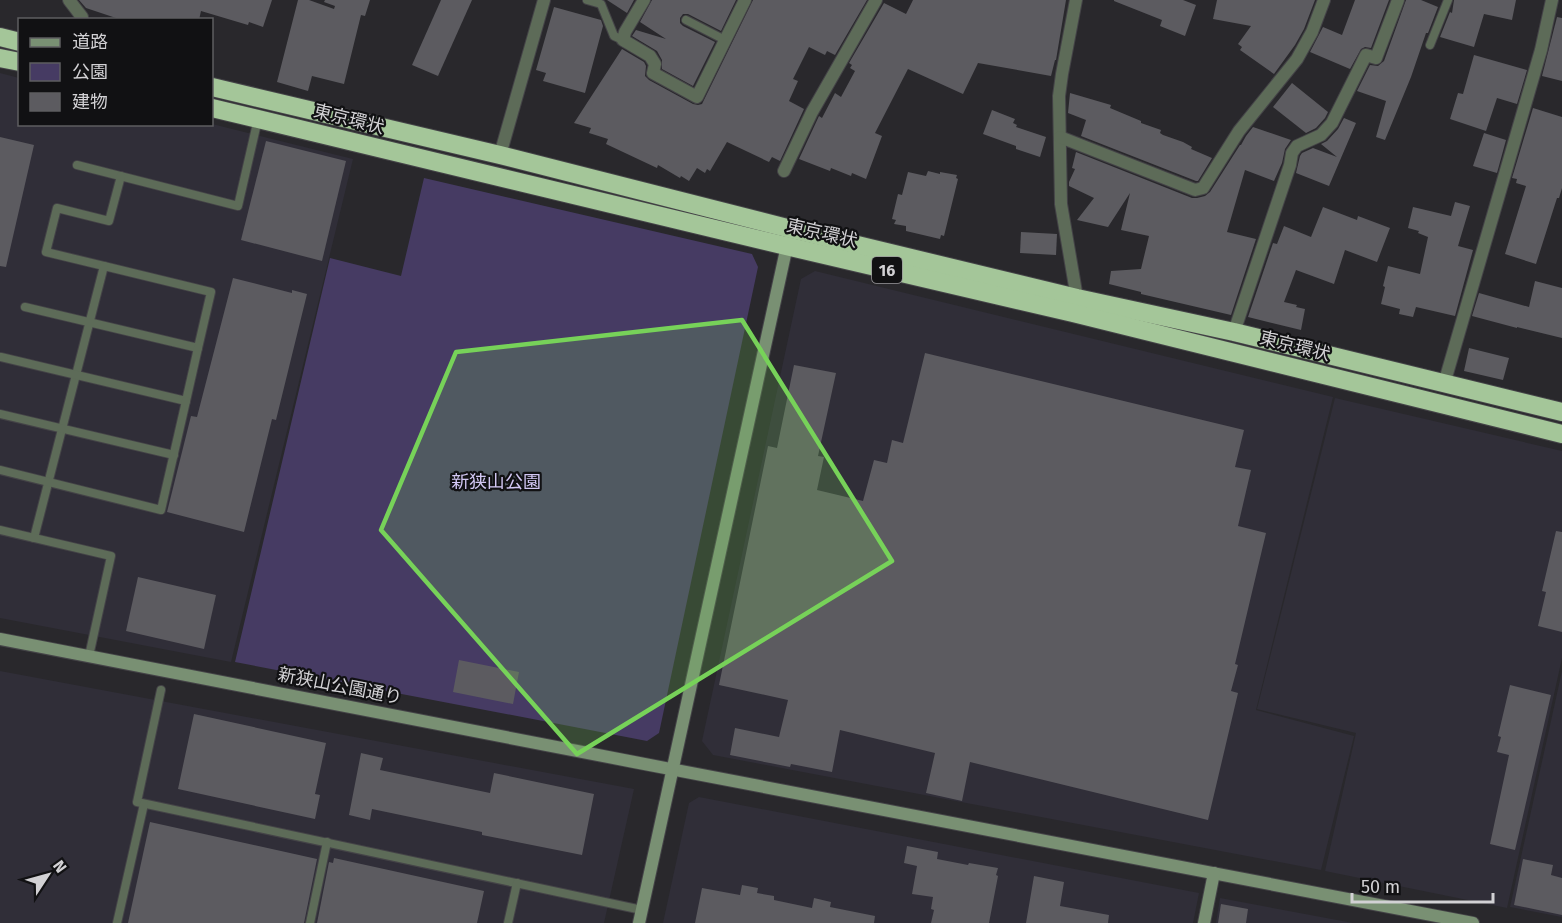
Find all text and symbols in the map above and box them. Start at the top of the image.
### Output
legend [18,18,213,126]
text: 道路 [72,31,108,53]
text: 公園 [72,61,108,83]
text: 建物 [72,91,108,113]
street label: 東京環状 [311,100,387,138]
street label: 東京環状 [784,214,860,252]
road number: 16 [872,257,902,283]
street label: 東京環状 [1257,327,1333,365]
park label: 新狭山公園 [451,471,541,493]
street label: 新狭山公園通り [276,663,404,709]
north arrow [18,845,78,905]
text: N [49,857,71,876]
scale bar [1352,866,1493,904]
text: 50 m [1361,876,1400,898]

